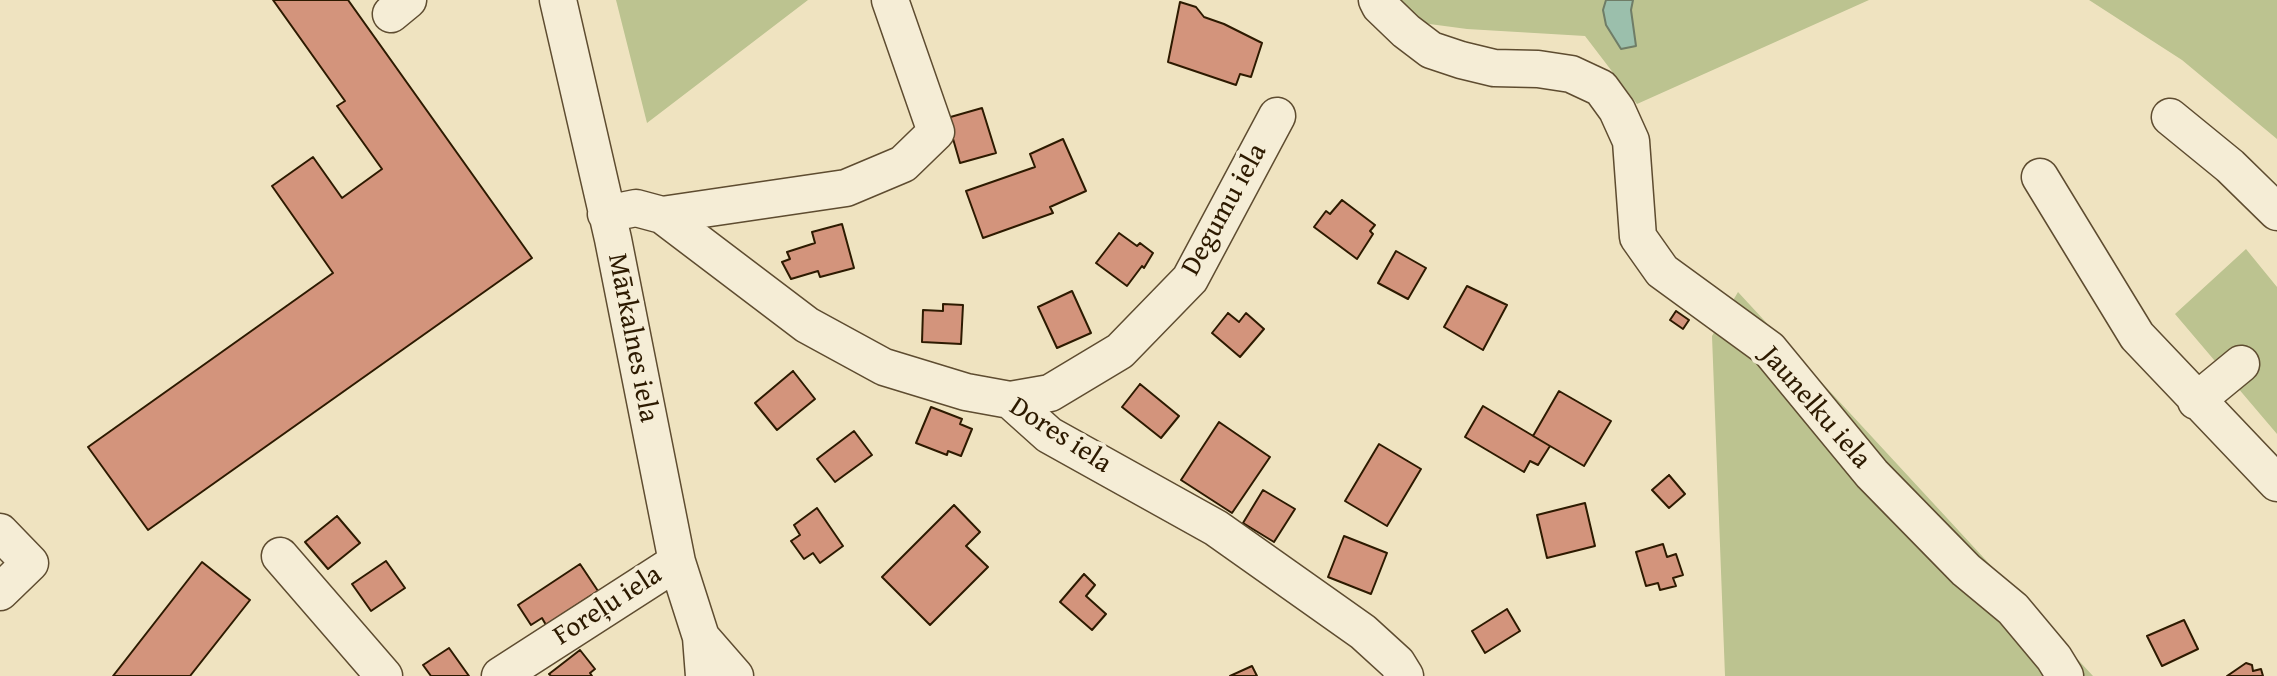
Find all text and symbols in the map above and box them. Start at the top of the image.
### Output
street label: Degumu iela [1175,138,1275,282]
street label: Mārkalnes iela [599,251,665,425]
street label: Jaunelku iela [1753,340,1877,476]
street label: Dores iela [1003,391,1117,481]
street label: Foreļu iela [548,559,668,653]

